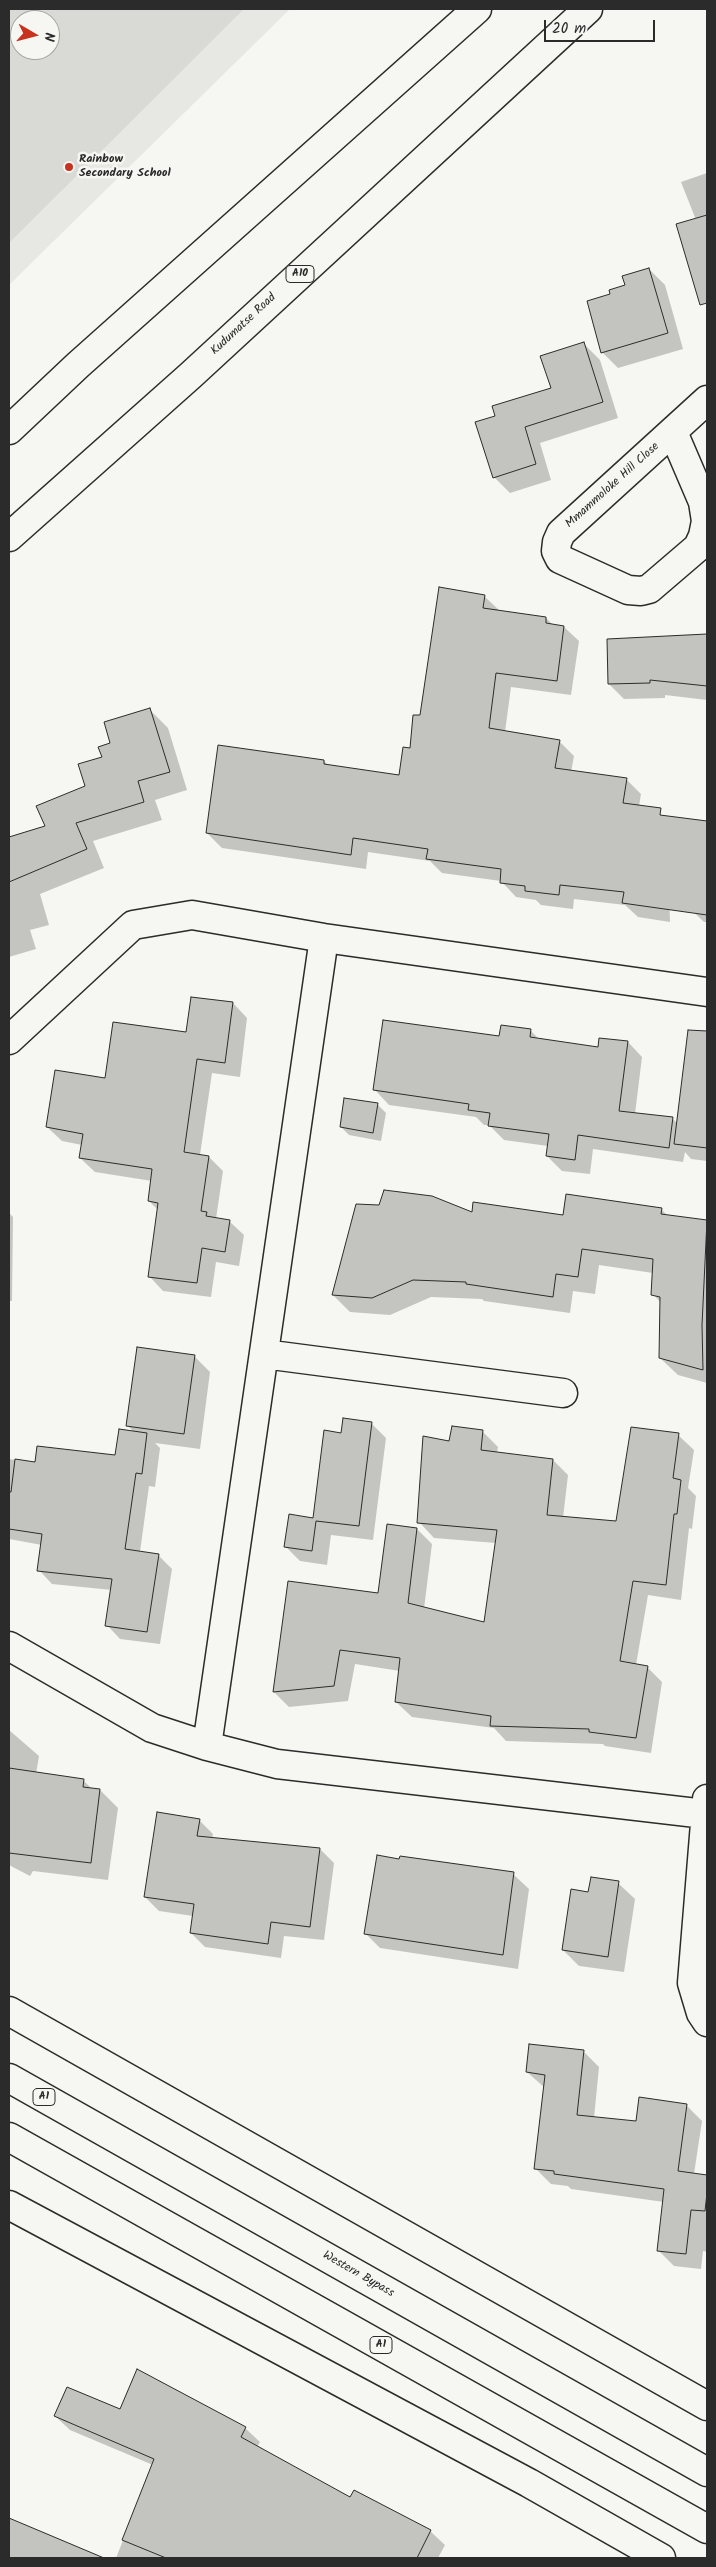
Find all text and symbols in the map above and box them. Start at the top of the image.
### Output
north arrow [10,10,60,60]
scale bar [546,10,657,42]
text: 20 m [552,17,586,41]
text: N [37,31,60,43]
place label: Rainbow Secondary School [79,153,171,181]
marker: Rainbow Secondary School [63,161,75,173]
road number: A10 [286,266,314,282]
street label: Kudumatse Road [208,291,280,359]
street label: Mmammoloke Hill Close [563,440,663,532]
road number: A1 [33,2088,55,2106]
street label: Western Bypass [320,2249,396,2301]
road number: A1 [370,2336,392,2354]

